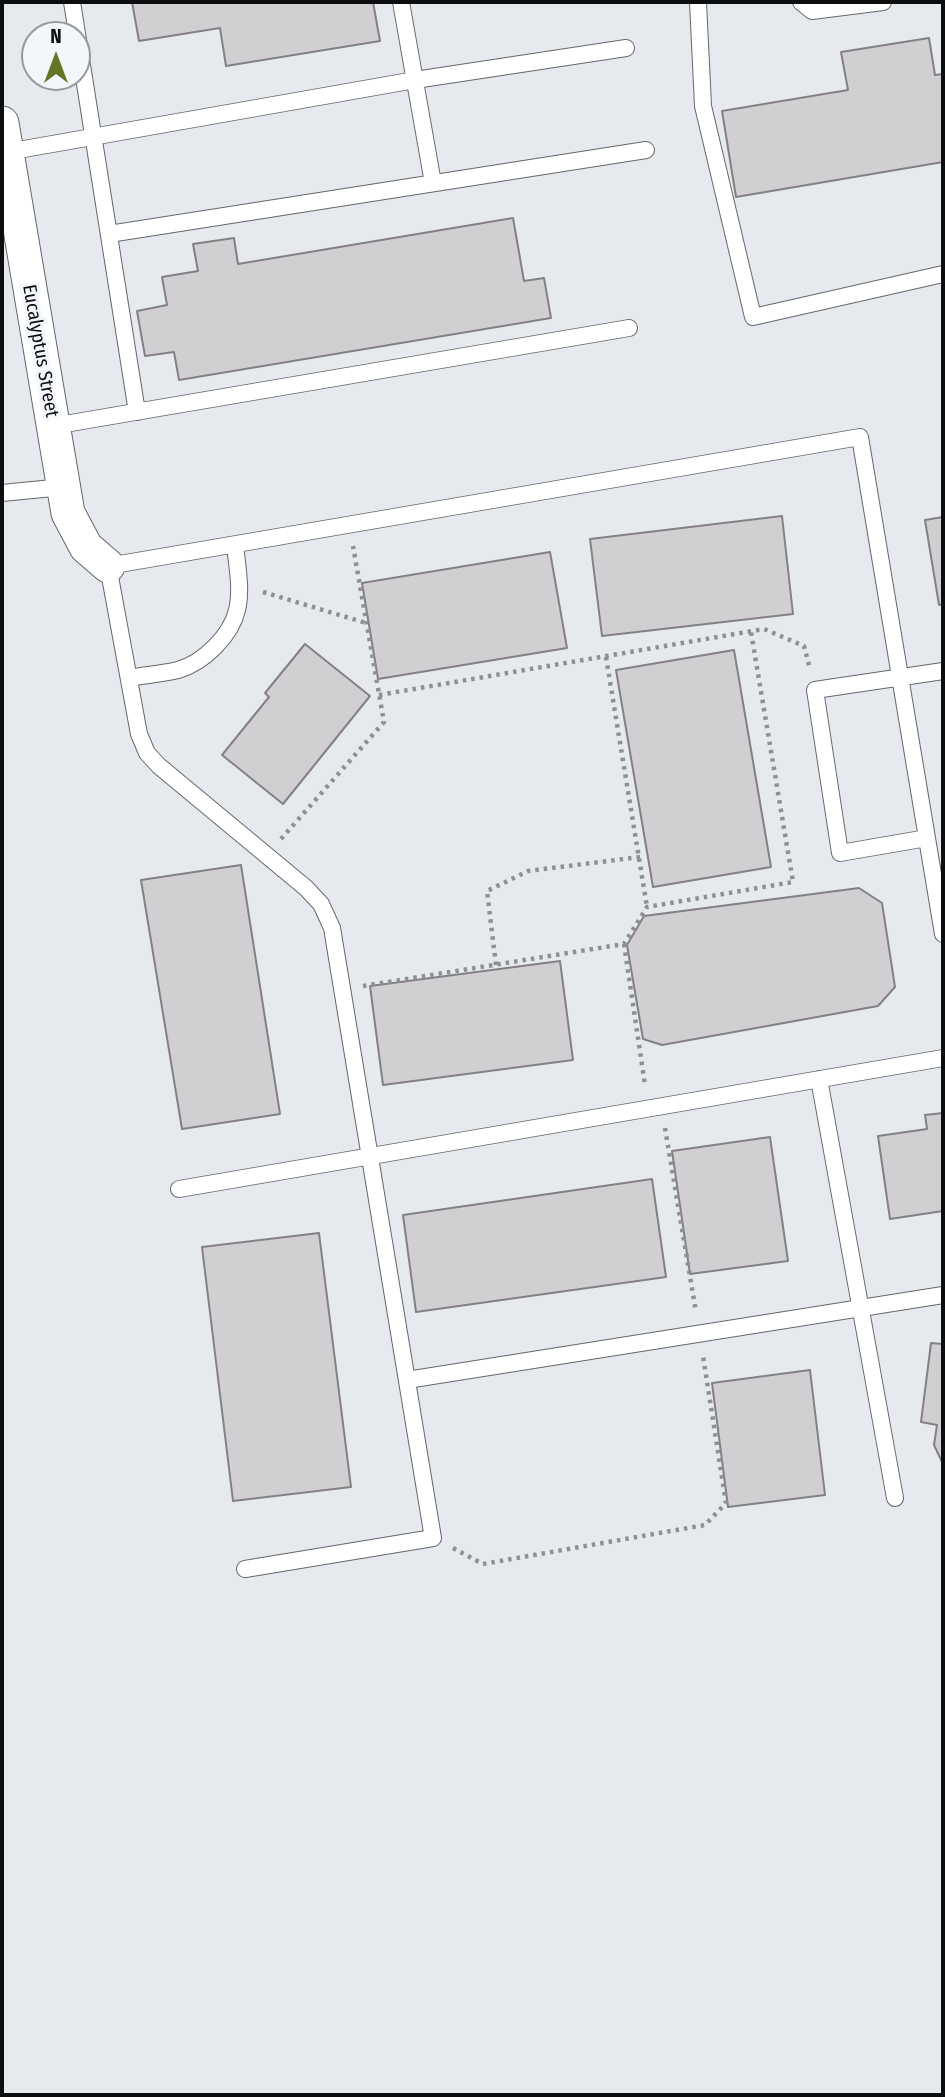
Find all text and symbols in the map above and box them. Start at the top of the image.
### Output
north arrow [21,21,91,91]
text: N [50,25,62,48]
street label: Eucalyptus Street [17,283,63,419]

